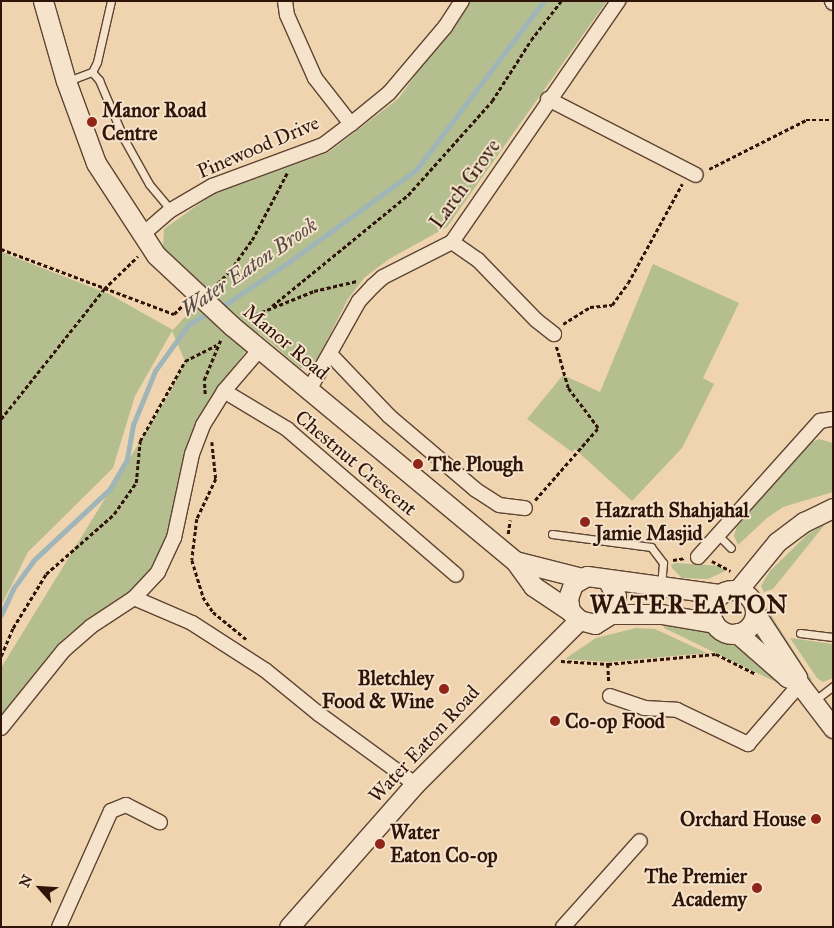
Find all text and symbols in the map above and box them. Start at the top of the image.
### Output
place label: Manor Road Centre [102,98,206,145]
street label: Pinewood Drive [193,111,323,183]
marker: Manor Road Centre [86,116,98,128]
street label: Larch Grove [425,135,505,233]
water label: Water Eaton Brook [176,212,322,322]
street label: Manor Road [238,299,334,385]
street label: Chestnut Crescent [290,405,422,521]
place label: The Plough [428,452,523,476]
marker: The Plough [412,458,424,470]
place label: Hazrath Shahjahal Jamie Masjid [595,499,749,546]
marker: Hazrath Shahjahal Jamie Masjid [579,516,591,528]
district label: WATER EATON [588,590,790,620]
place label: Bletchley Food & Wine [322,666,434,713]
street label: Water Eaton Road [364,680,484,808]
marker: Bletchley Food & Wine [438,683,450,695]
place label: Co-op Food [565,709,665,733]
marker: Co-op Food [549,715,561,727]
place label: Orchard House [680,807,806,831]
marker: Orchard House [810,813,822,825]
place label: Water Eaton Co-op [390,820,498,867]
marker: Water Eaton Co-op [374,838,386,850]
north arrow [15,863,65,913]
place label: The Premier Academy [645,864,747,911]
text: N [16,872,36,890]
marker: The Premier Academy [751,882,763,894]

